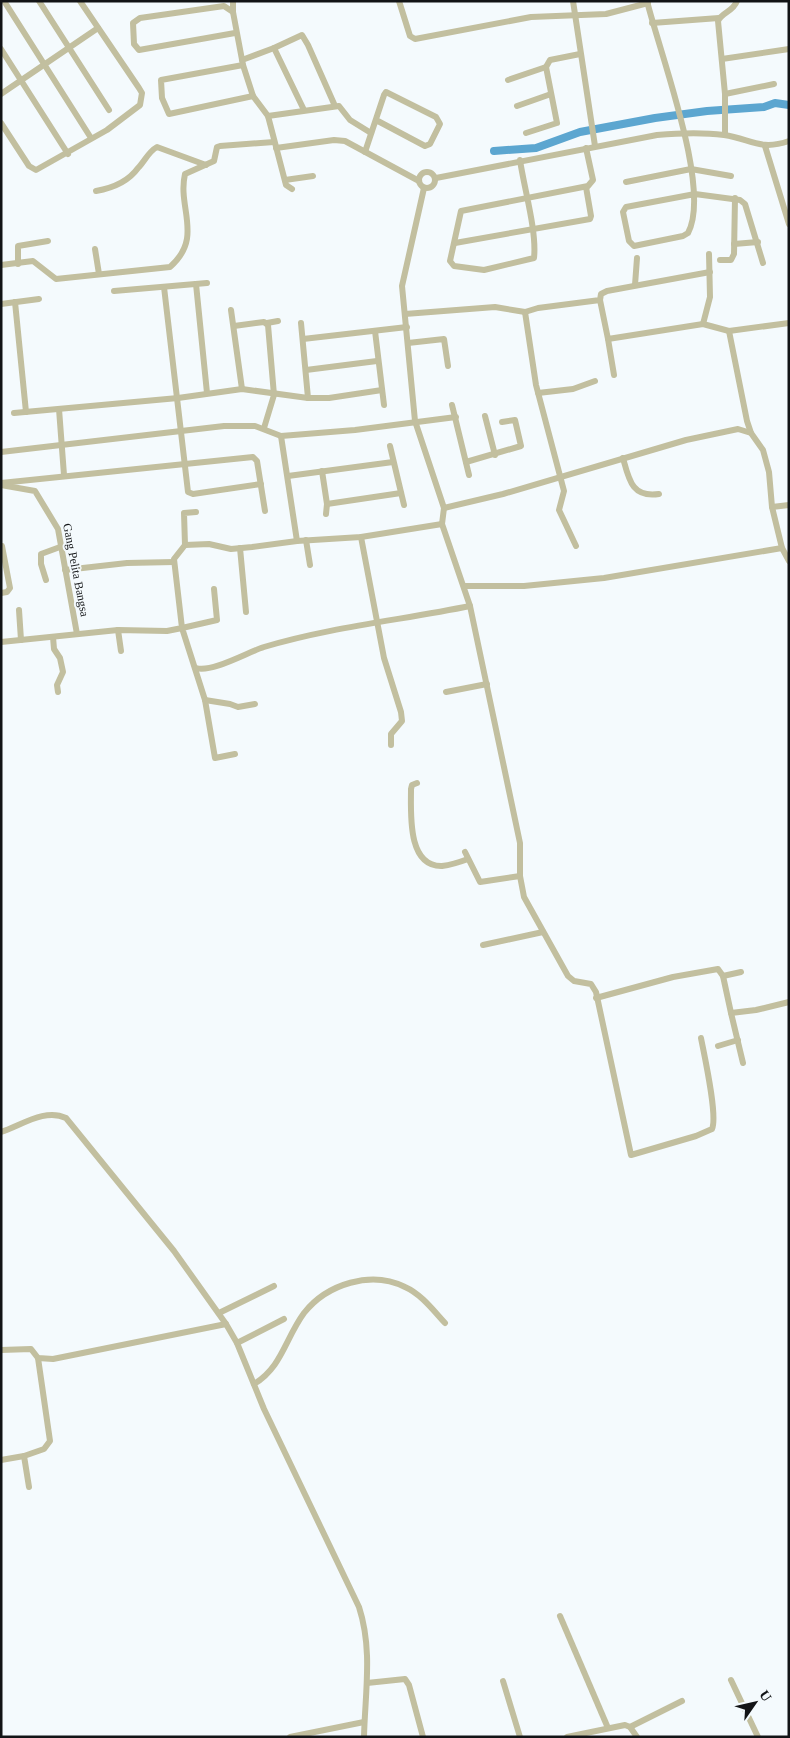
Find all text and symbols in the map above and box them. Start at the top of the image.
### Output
street label: Gang Pelita Bangsa [60,522,92,618]
north arrow [730,1678,780,1728]
text: U [756,1688,774,1704]

